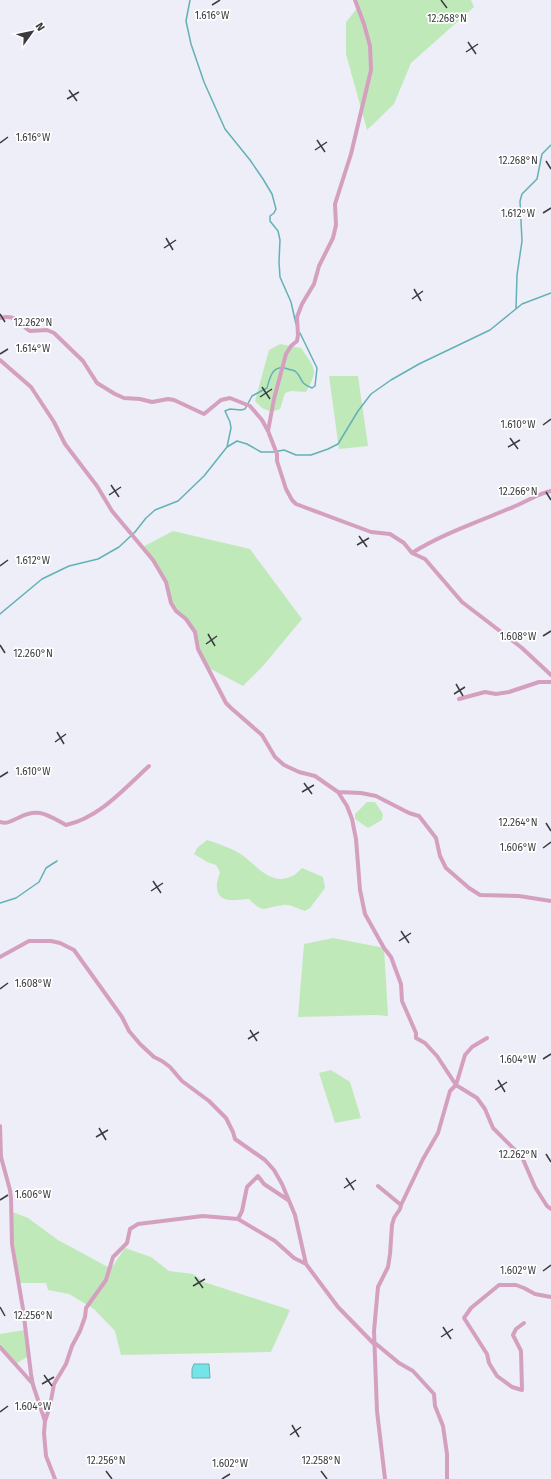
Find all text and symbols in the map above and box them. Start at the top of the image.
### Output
text: 1.616°W [195,10,230,22]
north arrow [12,12,52,52]
text: 12.268°N [427,13,467,25]
text: N [33,20,47,33]
text: 1.616°W [16,132,51,144]
text: 12.268°N [498,155,538,167]
text: 1.612°W [501,208,536,220]
text: 12.262°N [14,317,52,329]
text: 1.614°W [16,343,51,355]
text: 1.610°W [501,419,536,431]
text: 12.266°N [498,486,538,498]
text: 1.612°W [16,555,51,567]
text: 1.608°W [500,631,537,643]
text: 12.260°N [13,648,53,660]
text: 1.610°W [16,766,51,778]
text: 12.264°N [498,817,538,829]
text: 1.606°W [500,842,537,854]
text: 1.608°W [15,978,52,990]
text: 1.604°W [500,1054,537,1066]
text: 12.262°N [499,1149,537,1161]
text: 1.606°W [15,1189,52,1201]
text: 1.602°W [500,1265,537,1277]
text: 12.256°N [14,1310,52,1322]
text: 1.604°W [15,1401,52,1413]
text: 12.256°N [87,1455,125,1467]
text: 12.258°N [301,1455,341,1467]
text: 1.602°W [212,1458,249,1470]

